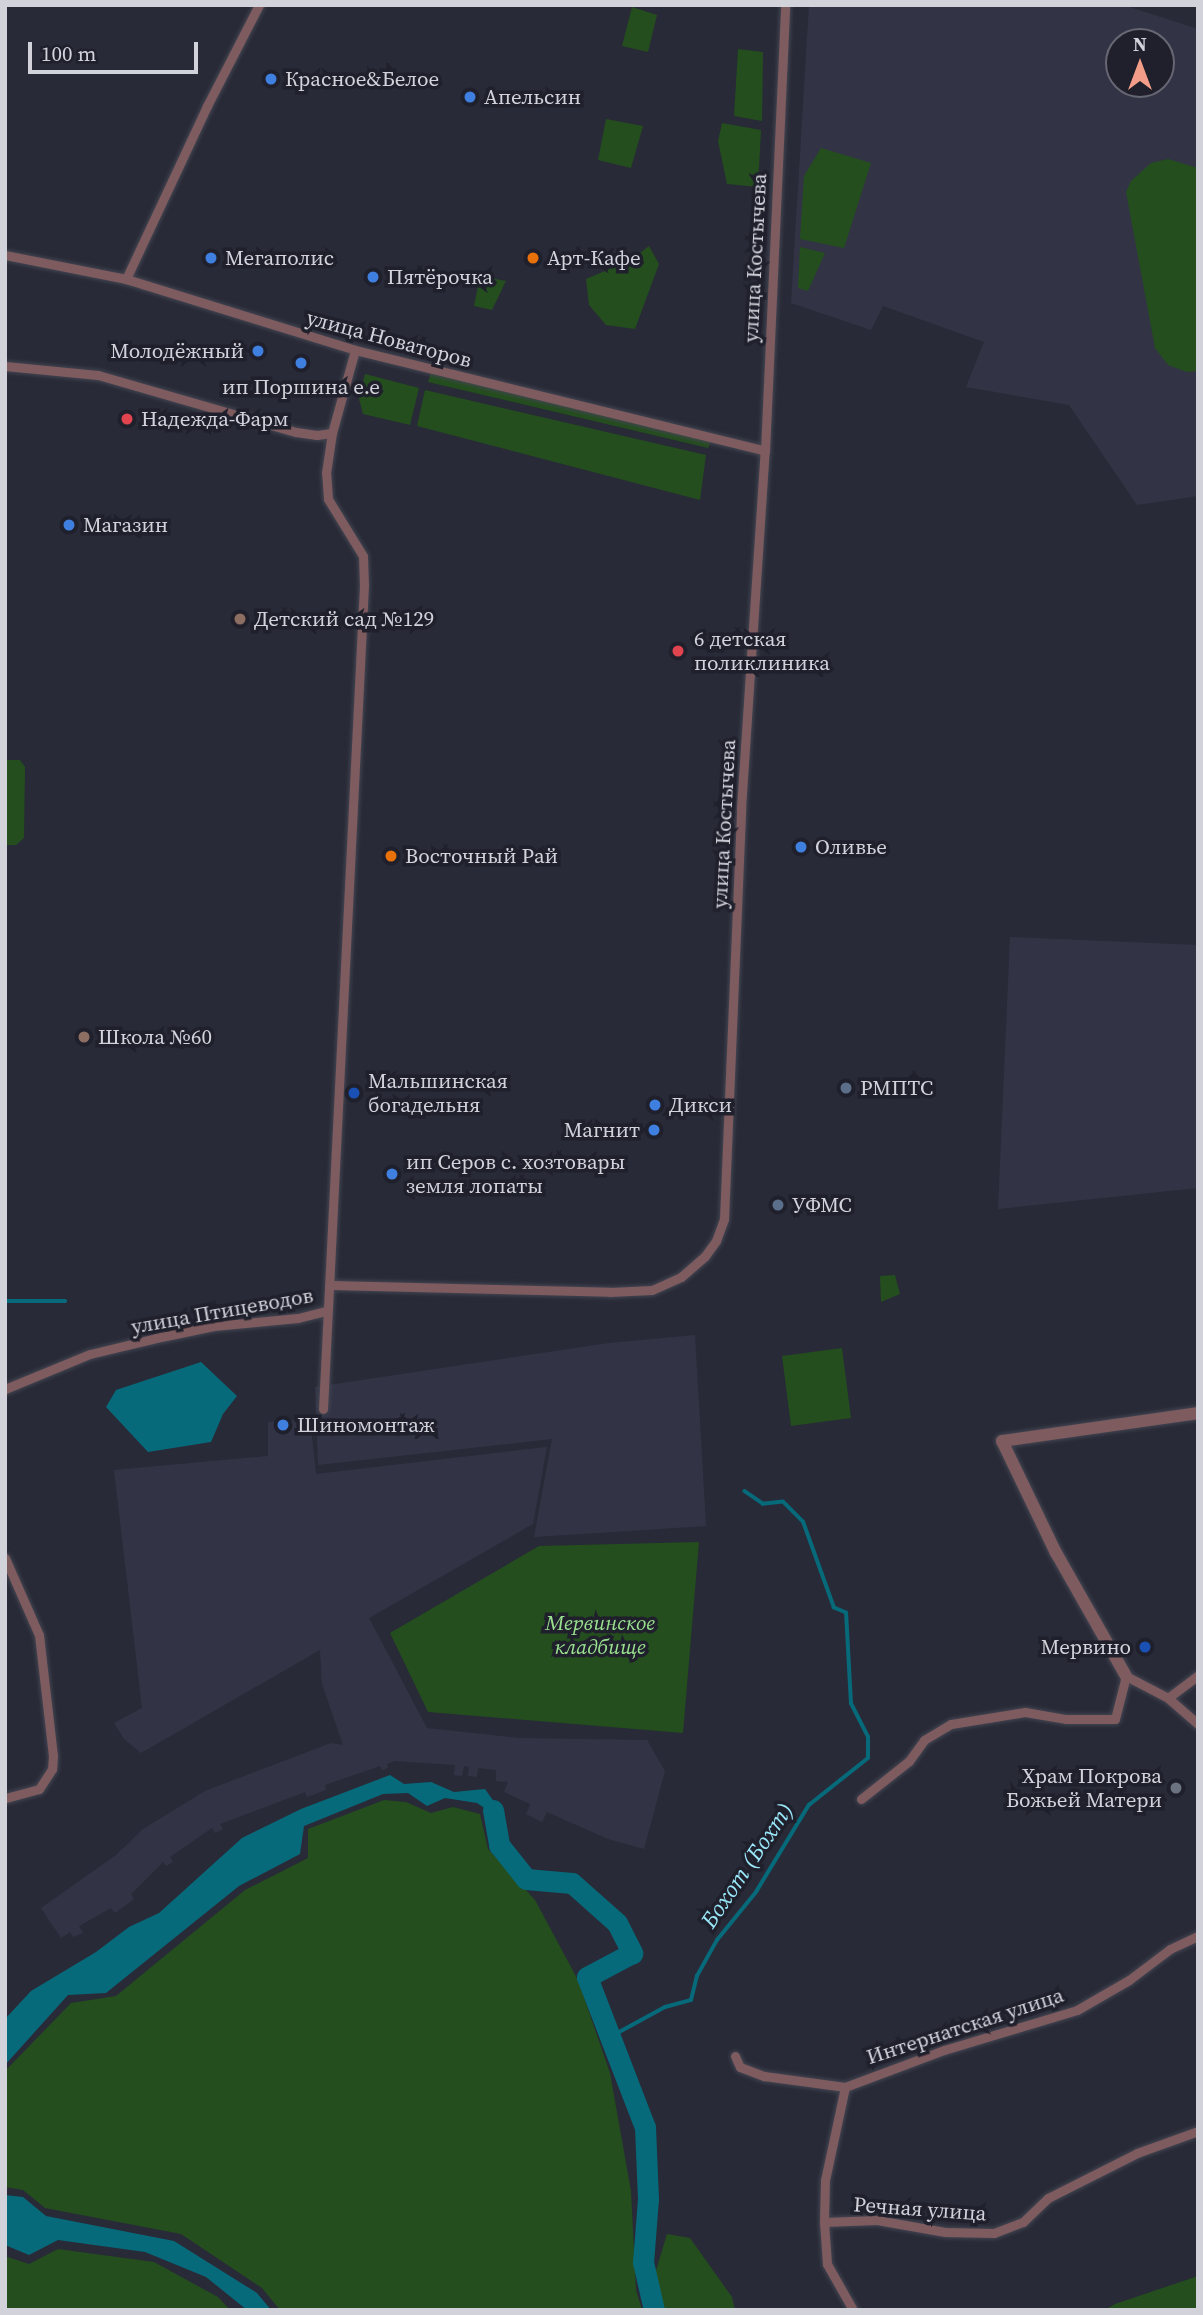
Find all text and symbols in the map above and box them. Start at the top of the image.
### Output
scale bar [32,28,201,72]
north arrow [1105,28,1175,98]
text: N [1133,31,1147,57]
text: 100 m [41,39,96,68]
place label: Красное&Белое [285,66,439,92]
marker: Красное&Белое [263,71,279,87]
place label: Апельсин [484,84,581,110]
marker: Апельсин [462,89,478,105]
street label: улица Костычева [738,173,772,343]
place label: Мегаполис [225,245,334,271]
place label: Арт-Кафе [547,245,641,271]
marker: Мегаполис [203,250,219,266]
marker: Арт-Кафе [525,250,541,266]
place label: Пятёрочка [387,264,493,290]
marker: Пятёрочка [365,269,381,285]
street label: улица Новаторов [304,305,474,373]
place label: Молодёжный [110,338,244,364]
marker: Молодёжный [250,343,266,359]
marker: ип Поршина е.е [293,355,309,371]
place label: ип Поршина е.е [222,374,380,400]
place label: Надежда-Фарм [141,406,289,432]
marker: Надежда-Фарм [119,411,135,427]
place label: Магазин [83,512,168,538]
marker: Магазин [61,517,77,533]
place label: Детский сад №129 [254,606,434,632]
marker: Детский сад №129 [232,611,248,627]
place label: 6 детская поликлиника [694,626,830,676]
marker: 6 детская поликлиника [668,641,688,661]
street label: улица Костычева [707,739,741,909]
place label: Оливье [815,834,887,860]
marker: Оливье [793,839,809,855]
place label: Восточный Рай [405,843,558,869]
marker: Восточный Рай [383,848,399,864]
place label: Школа №60 [98,1024,212,1050]
marker: Школа №60 [76,1029,92,1045]
place label: Мальшинская богадельня [368,1068,508,1118]
place label: РМПТС [860,1075,933,1101]
marker: РМПТС [838,1080,854,1096]
marker: Мальшинская богадельня [346,1085,362,1101]
place label: Дикси [669,1092,732,1118]
marker: Дикси [647,1097,663,1113]
place label: Магнит [564,1117,640,1143]
marker: Магнит [646,1122,662,1138]
place label: ип Серов с. хозтовары земля лопаты [406,1149,625,1199]
marker: ип Серов с. хозтовары земля лопаты [384,1166,400,1182]
place label: УФМС [792,1192,852,1218]
marker: УФМС [770,1197,786,1213]
street label: улица Птицеводов [129,1283,315,1339]
place label: Шиномонтаж [297,1412,435,1438]
marker: Шиномонтаж [275,1417,291,1433]
park label: Мервинское кладбище [545,1610,655,1660]
place label: Мервино [1041,1634,1131,1660]
marker: Мервино [1137,1639,1153,1655]
place label: Храм Покрова Божьей Матери [1006,1763,1162,1813]
marker: Храм Покрова Божьей Матери [1168,1780,1184,1796]
water label: Бохот (Бохт) [695,1797,799,1933]
street label: Интернатская улица [863,1982,1067,2070]
street label: Речная улица [853,2192,987,2226]

